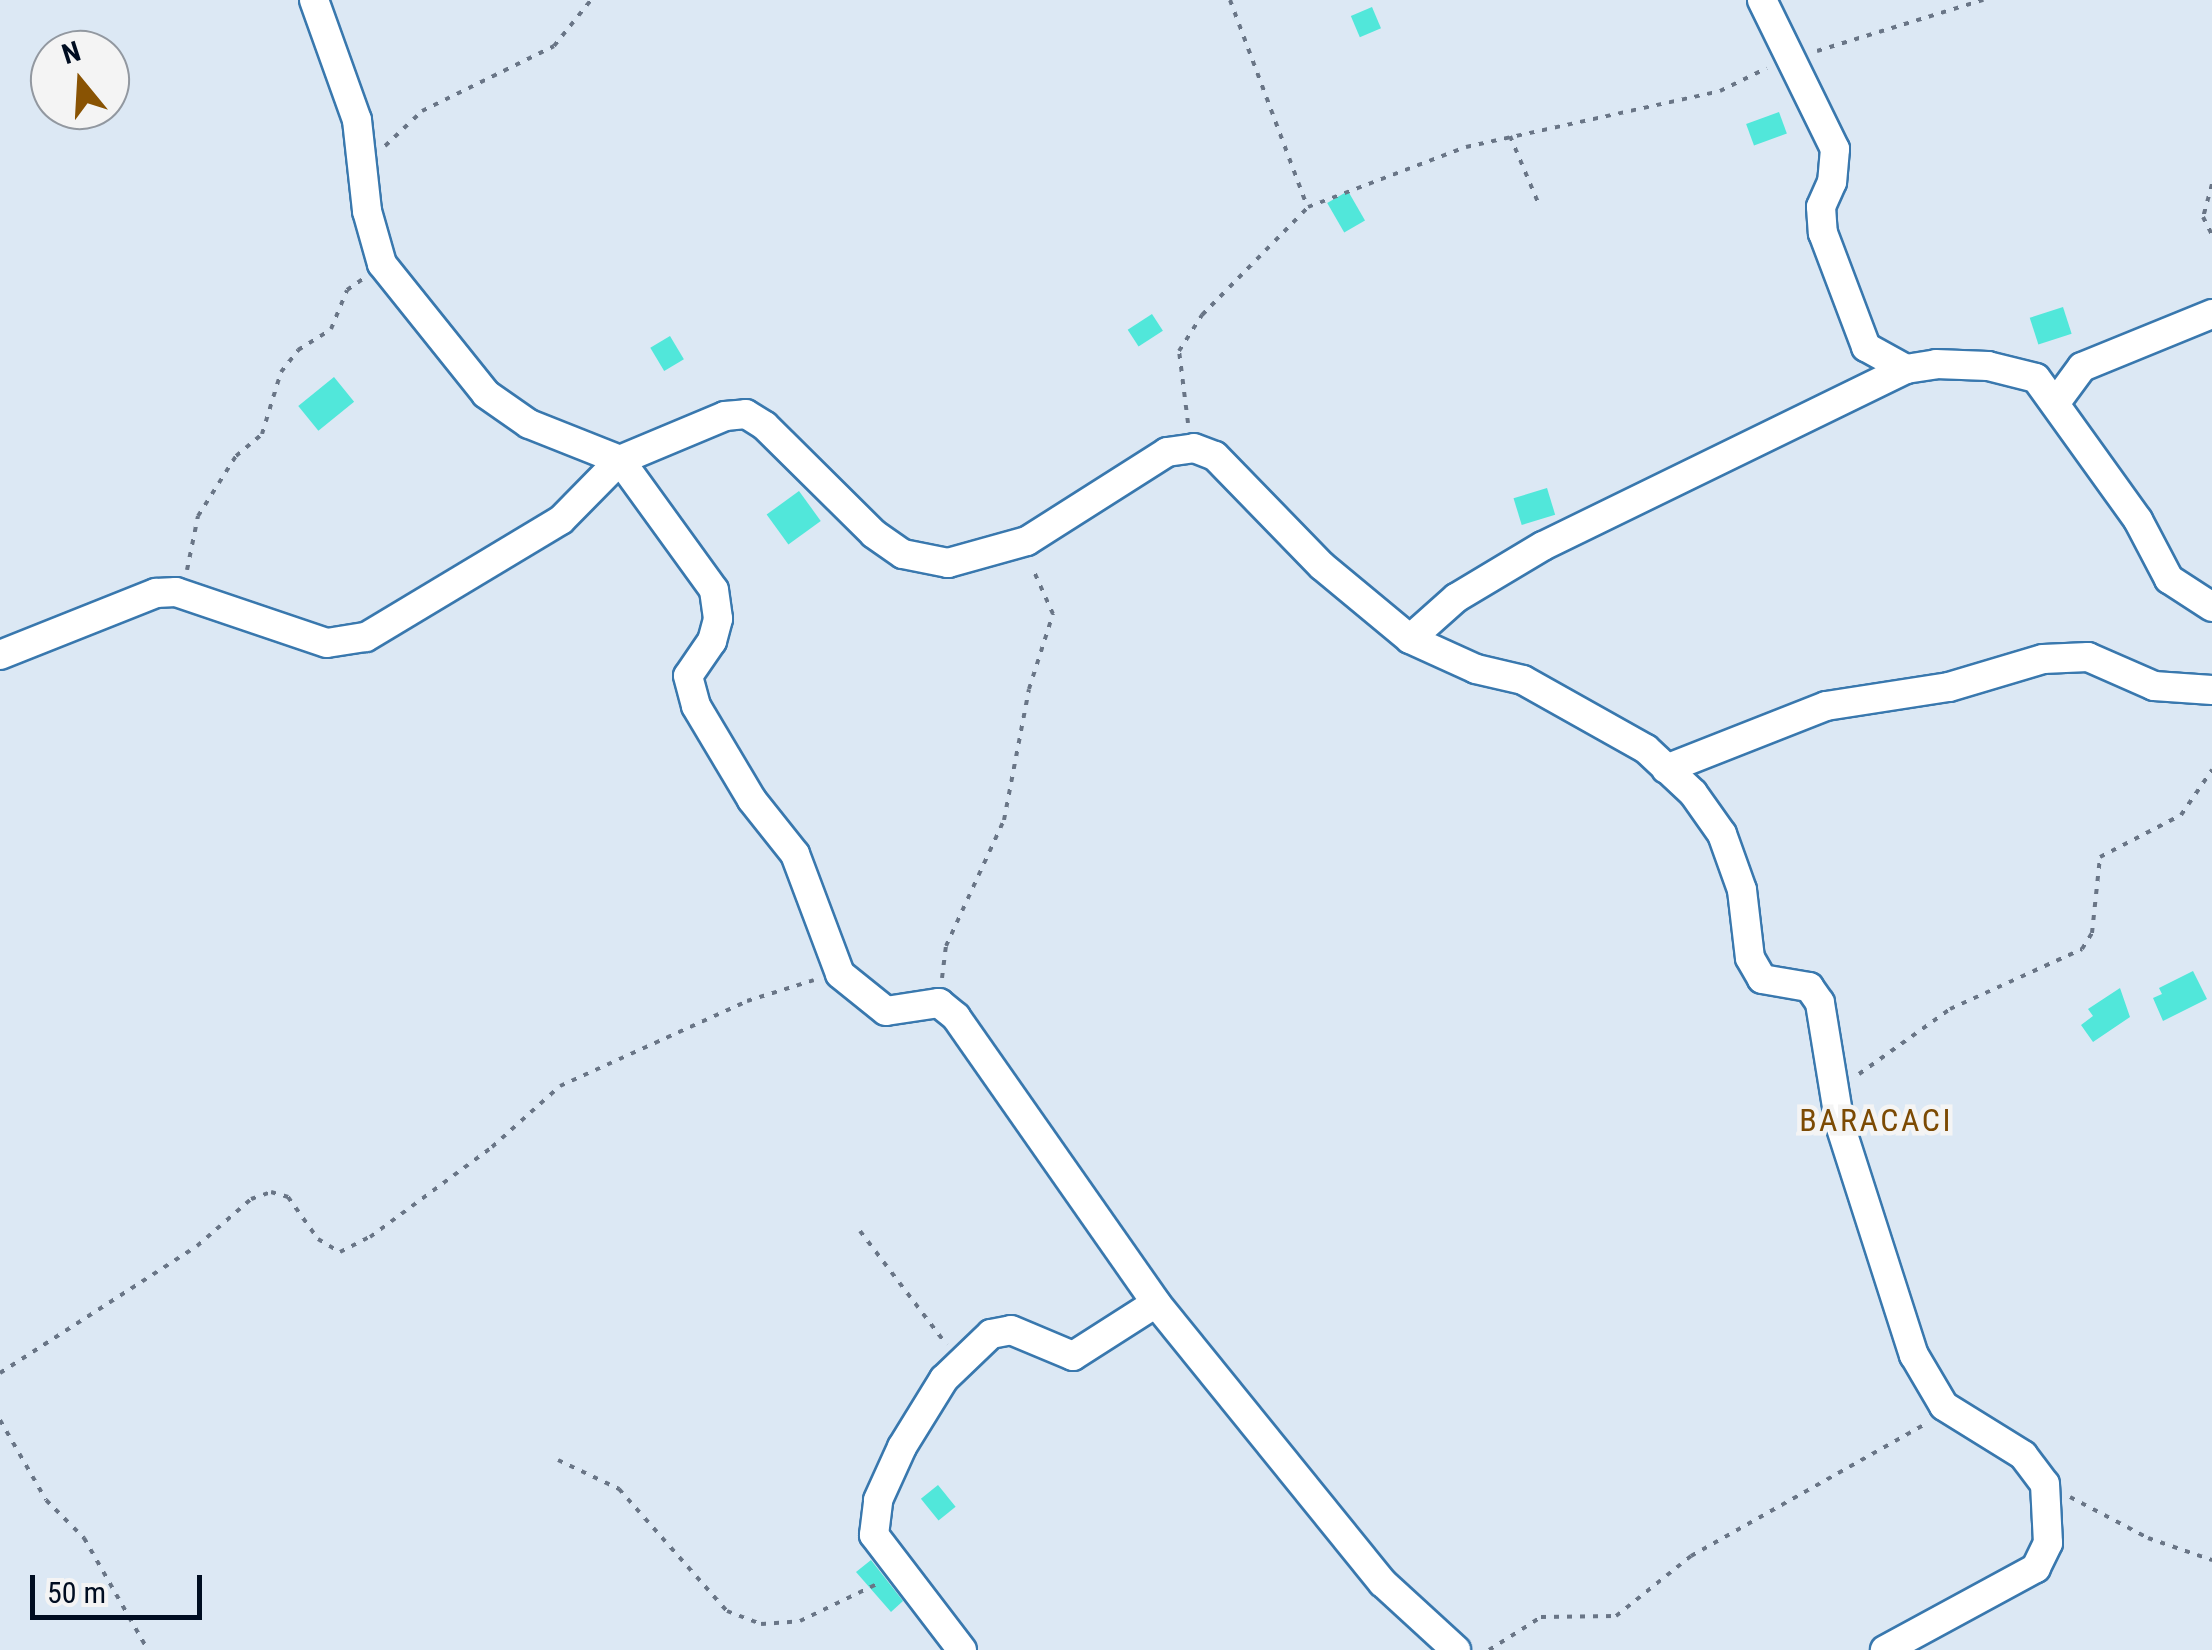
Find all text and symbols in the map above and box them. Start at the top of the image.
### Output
north arrow [30,30,130,130]
text: N [58,35,84,71]
district label: BARACACI [1799,1101,1953,1139]
scale bar [35,1555,208,1617]
text: 50 m [47,1575,106,1610]

